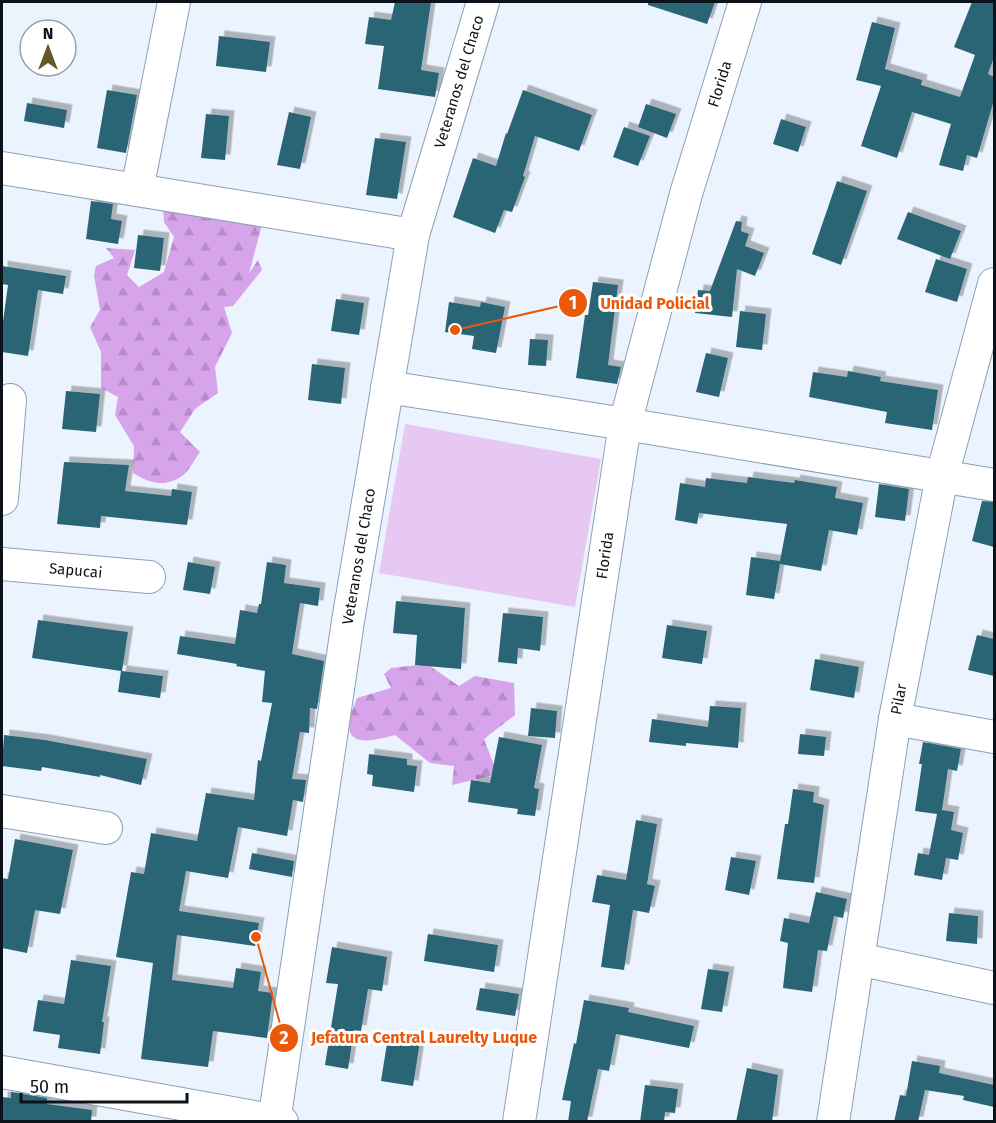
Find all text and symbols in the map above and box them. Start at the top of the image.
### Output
street label: Veteranos del Chaco [431,13,488,150]
north arrow [18,18,78,78]
text: N [43,24,53,43]
street label: Florida [704,59,735,109]
callout: Unidad Policial [558,286,721,320]
text: 1 [569,292,577,314]
text: Unidad Policial [600,294,710,313]
street label: Veteranos del Chaco [339,487,379,626]
street label: Florida [593,531,617,580]
street label: Sapucai [48,559,103,582]
street label: Pilar [887,682,911,716]
callout: Jefatura Central Laurelty Luque [269,1021,549,1055]
text: 2 [279,1027,289,1049]
text: Jefatura Central Laurelty Luque [310,1028,537,1047]
scale bar [21,1066,188,1104]
text: 50 m [30,1076,69,1098]

